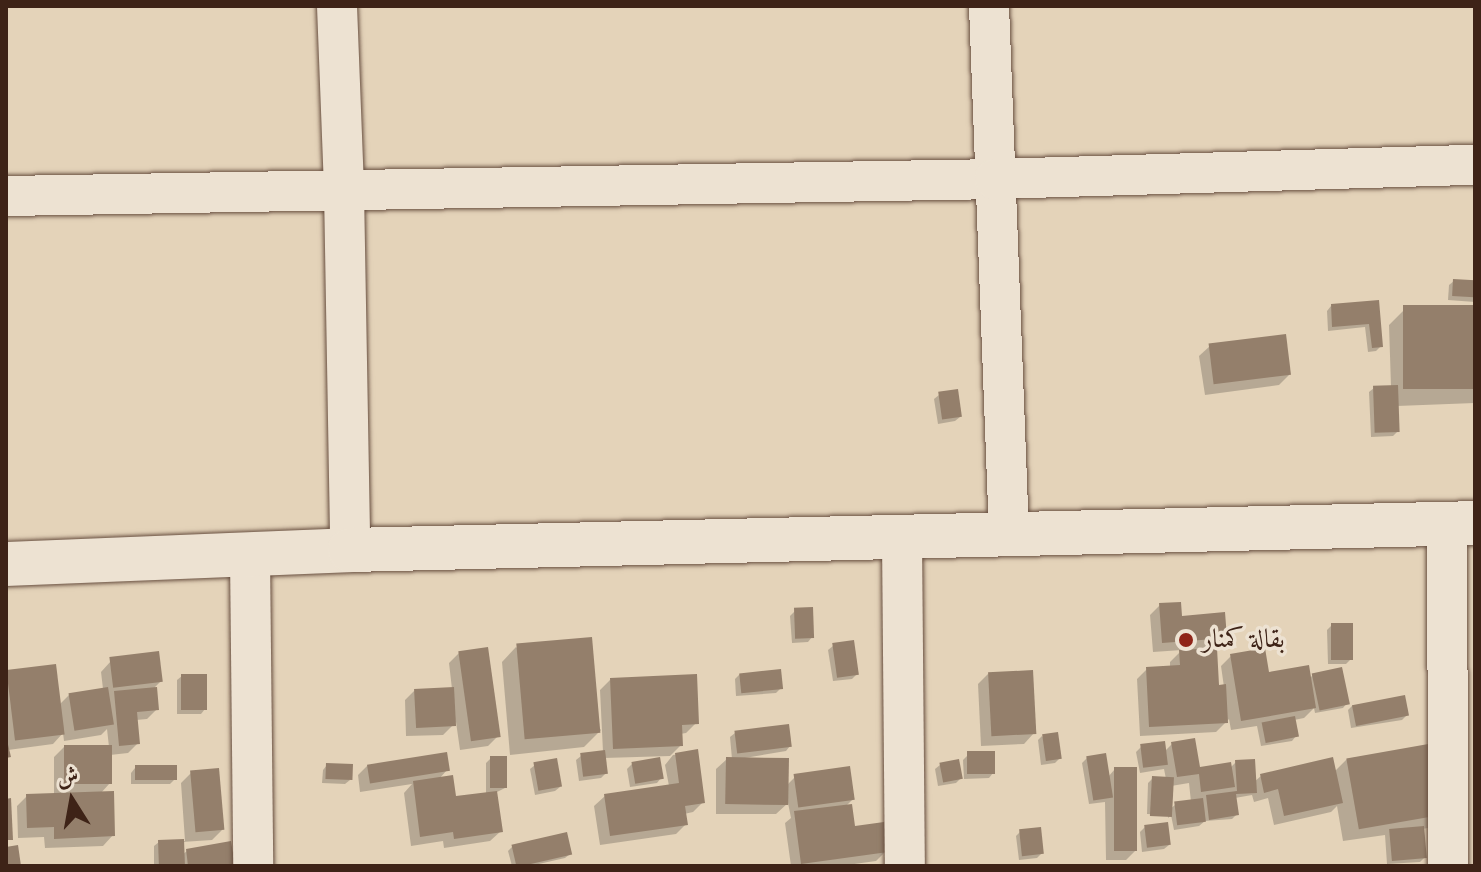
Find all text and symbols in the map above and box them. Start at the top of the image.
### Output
place label: بقالة كمنار [1202,624,1285,656]
marker: بقالة كمنار [1177,631,1195,649]
north arrow [32,760,112,840]
text: ش [54,761,81,792]

